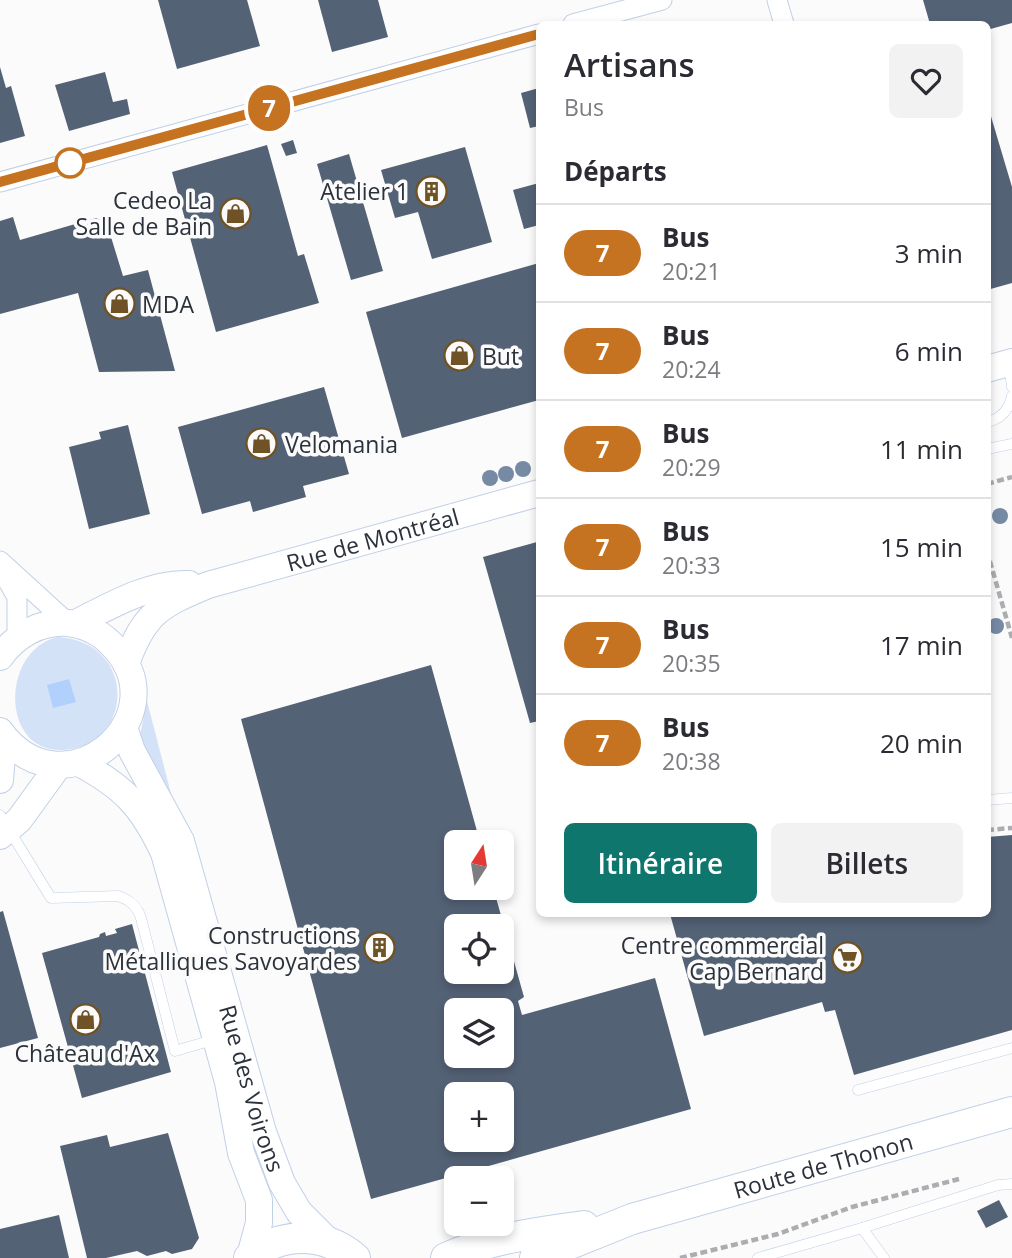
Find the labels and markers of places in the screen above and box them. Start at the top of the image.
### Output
unlabelled marker [55,148,85,178]
building icon: Atelier 1 [415,174,449,208]
place label: Atelier 1 [320,175,409,207]
place label: Cedeo La Salle de Bain [76,184,212,242]
shop icon: Cedeo La Salle de Bain [218,196,252,230]
shop icon: MDA [102,287,136,321]
place label: MDA [142,288,194,320]
shop icon: But [442,339,476,373]
place label: But [482,340,519,372]
shop icon: Velomania [245,427,279,461]
place label: Velomania [285,428,398,460]
place label: Constructions Métalliques Savoyardes [105,919,357,977]
place label: Centre commercial Cap Bernard [621,929,824,987]
building icon: Constructions Métalliques Savoyardes [363,931,397,965]
supermarket icon: Centre commercial Cap Bernard [830,941,864,975]
shop icon: Château d'Ax [68,1002,102,1036]
place label: Château d'Ax [14,1037,156,1069]

